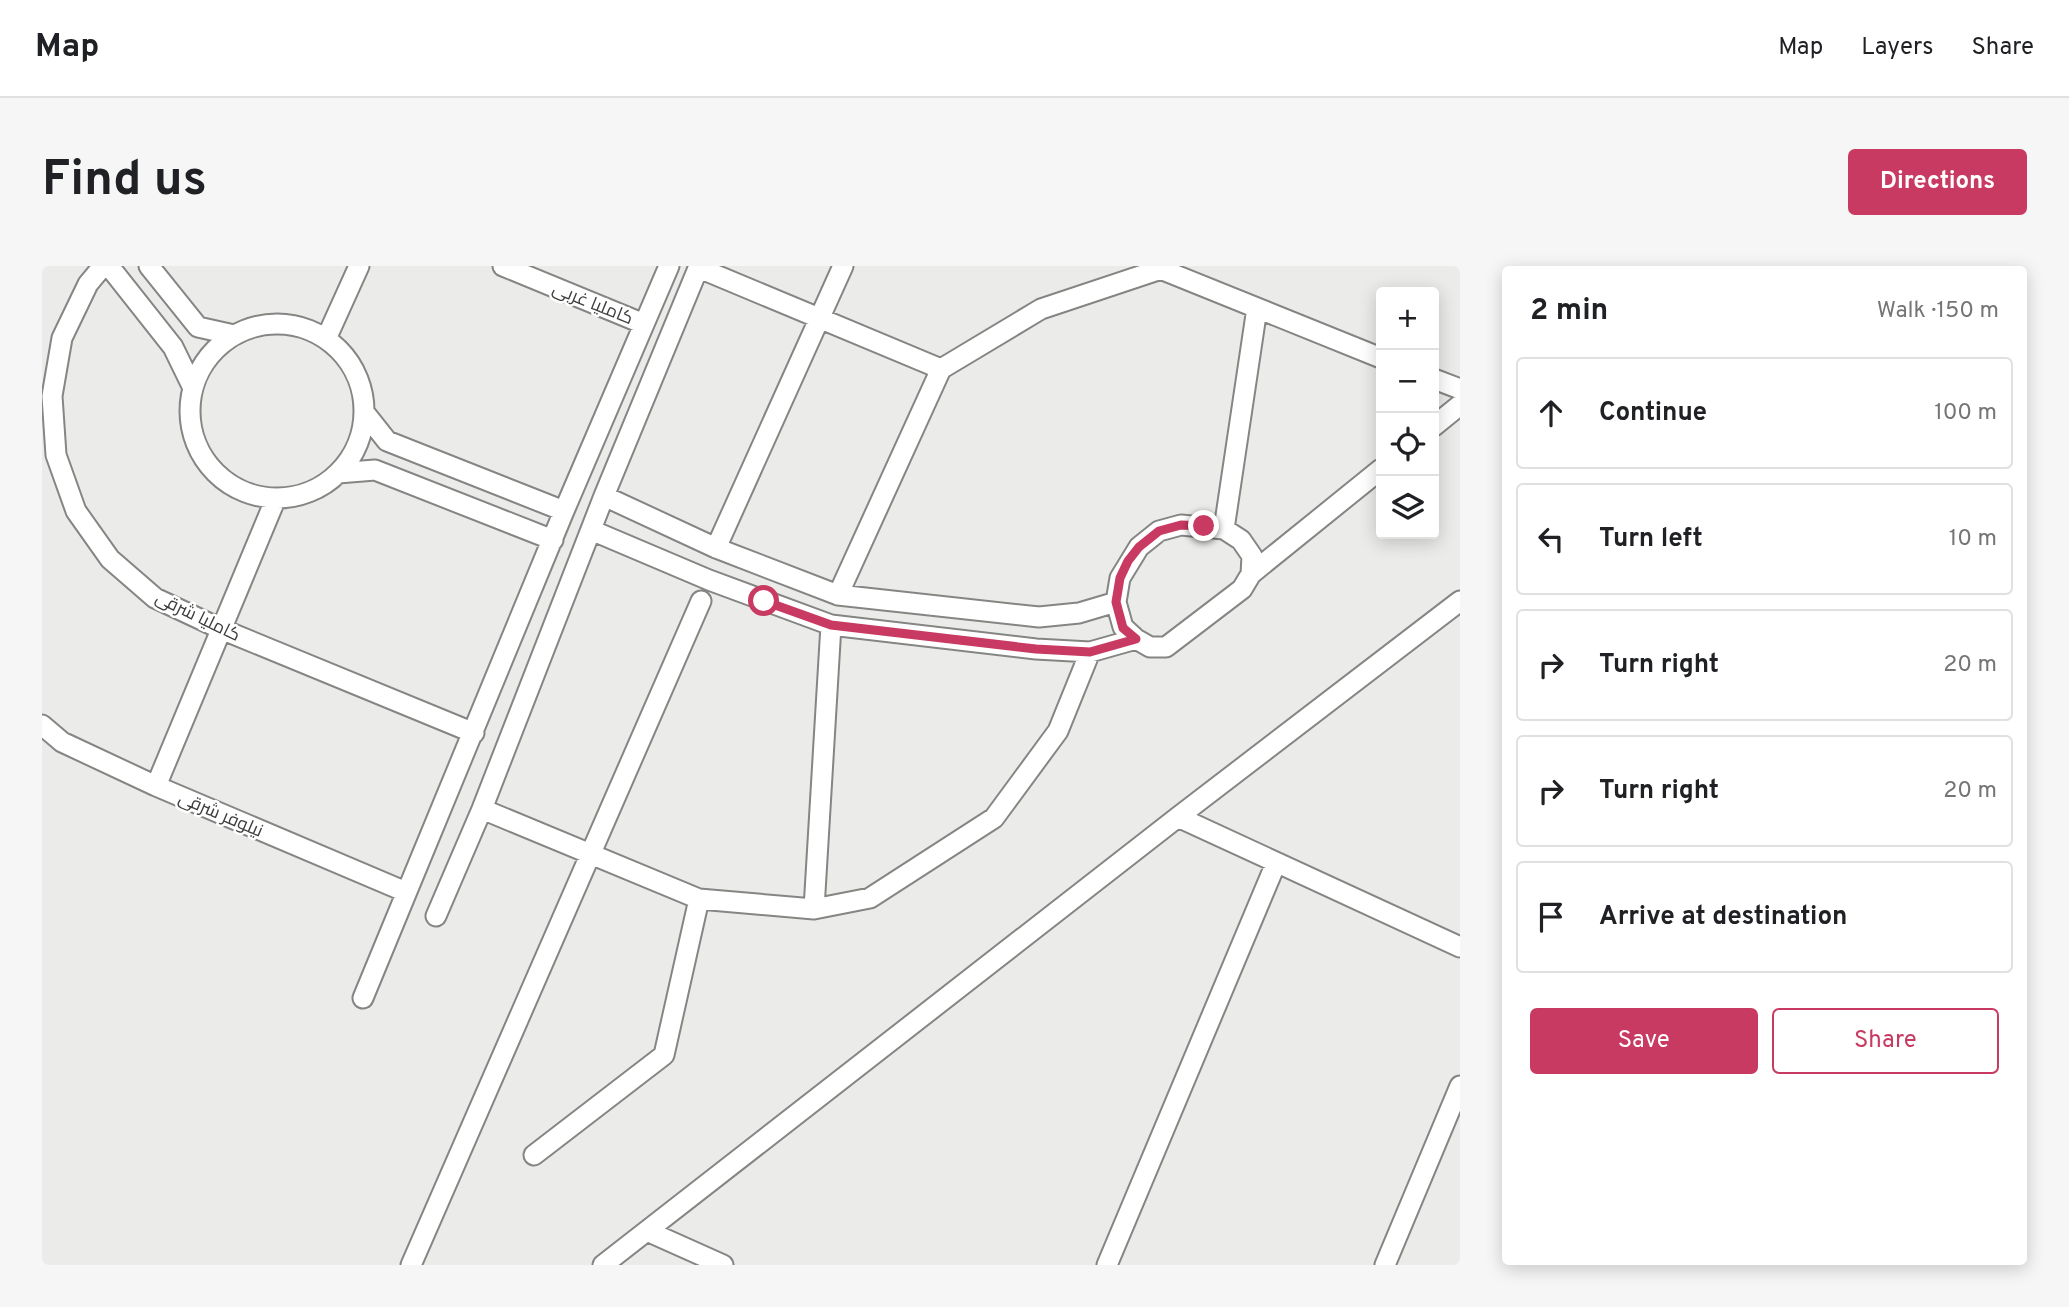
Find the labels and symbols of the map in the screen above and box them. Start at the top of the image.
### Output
street label: کاملیا غربی [549,278,636,331]
route end [1188,510,1219,541]
route start [748,585,779,616]
street label: کاملیا شرقی [151,587,244,648]
street label: نیلوفر شرقی [175,787,266,844]

